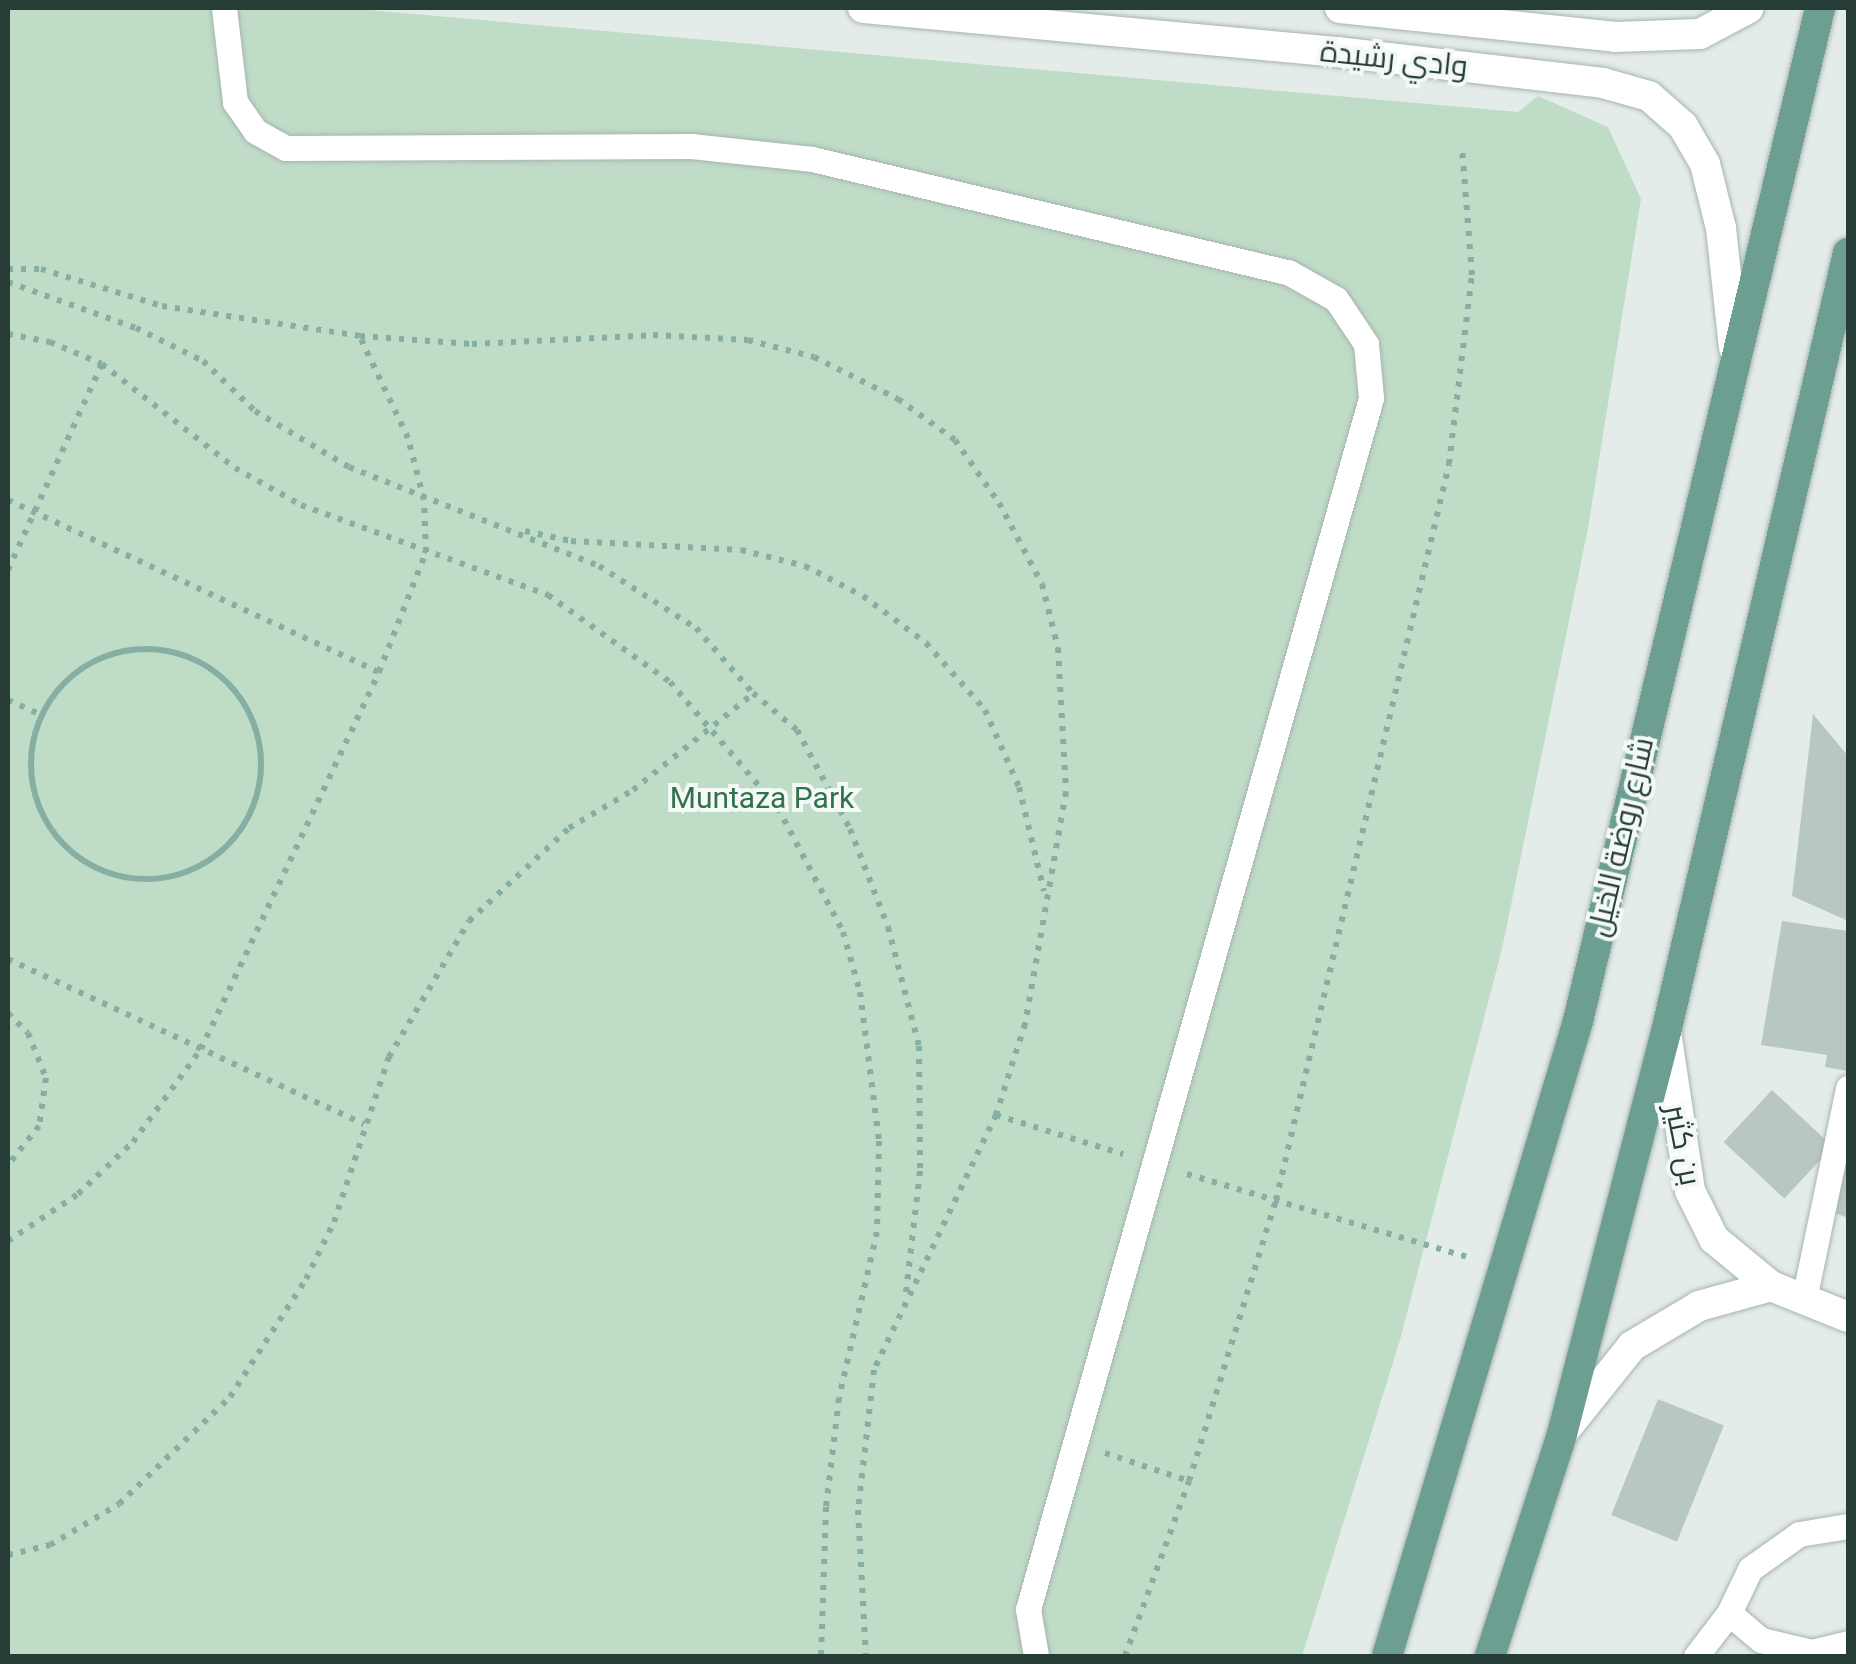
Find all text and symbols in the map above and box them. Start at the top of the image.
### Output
street label: وادي رشيدة [1318,33,1470,85]
street label: شارع روضة الخيل [1581,734,1661,940]
park label: Muntaza Park [670,780,854,816]
street label: بن كثير [1658,1101,1708,1189]

